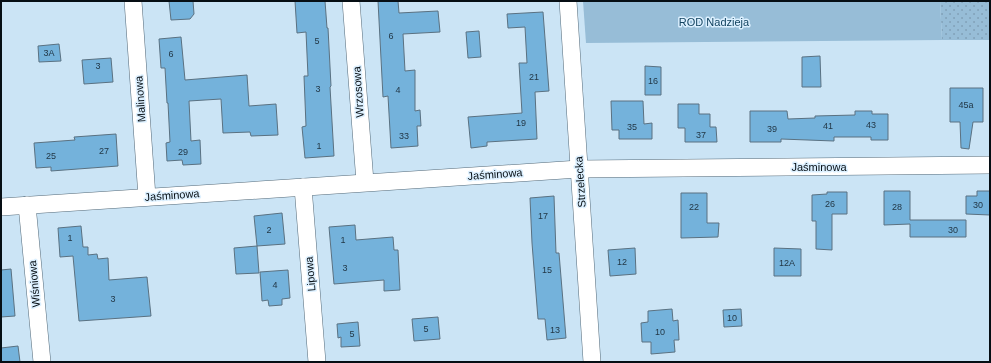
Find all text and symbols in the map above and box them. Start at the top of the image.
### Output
park label: ROD Nadzieja [679,16,750,28]
house number: 6 [388,31,394,41]
house number: 5 [314,36,320,46]
house number: 3A [43,48,55,58]
house number: 6 [168,49,174,59]
house number: 3 [95,61,101,71]
street label: Wrzosowa [350,65,366,118]
house number: 21 [529,72,539,82]
street label: Malinowa [132,75,148,123]
house number: 16 [648,76,658,86]
house number: 3 [315,84,321,94]
house number: 4 [395,85,401,95]
house number: 45a [958,100,974,110]
house number: 19 [516,118,526,128]
house number: 43 [866,120,876,130]
house number: 41 [823,121,833,131]
house number: 35 [627,122,637,132]
house number: 39 [767,124,777,134]
house number: 37 [696,130,706,140]
house number: 33 [399,131,409,141]
house number: 1 [316,141,322,151]
house number: 27 [99,146,109,156]
house number: 29 [178,147,188,157]
house number: 25 [46,151,56,161]
street label: Strzelecka [572,155,588,208]
street label: Jaśminowa [791,161,847,173]
street label: Jaśminowa [467,166,524,182]
street label: Jaśminowa [144,187,201,203]
house number: 26 [825,199,835,209]
house number: 30 [973,200,983,210]
house number: 22 [689,202,699,212]
house number: 28 [892,202,902,212]
house number: 17 [538,211,548,221]
house number: 2 [266,225,272,235]
house number: 30 [948,225,958,235]
house number: 1 [67,233,73,243]
house number: 1 [340,235,346,245]
street label: Lipowa [302,255,317,292]
house number: 12 [617,257,627,267]
house number: 12A [779,258,795,268]
street label: Wiśniowa [26,259,42,308]
house number: 3 [342,263,348,273]
house number: 15 [542,265,552,275]
house number: 4 [272,280,278,290]
house number: 3 [110,294,116,304]
house number: 10 [727,313,737,323]
house number: 5 [423,324,429,334]
house number: 13 [550,325,560,335]
house number: 10 [655,327,665,337]
house number: 5 [349,329,355,339]

